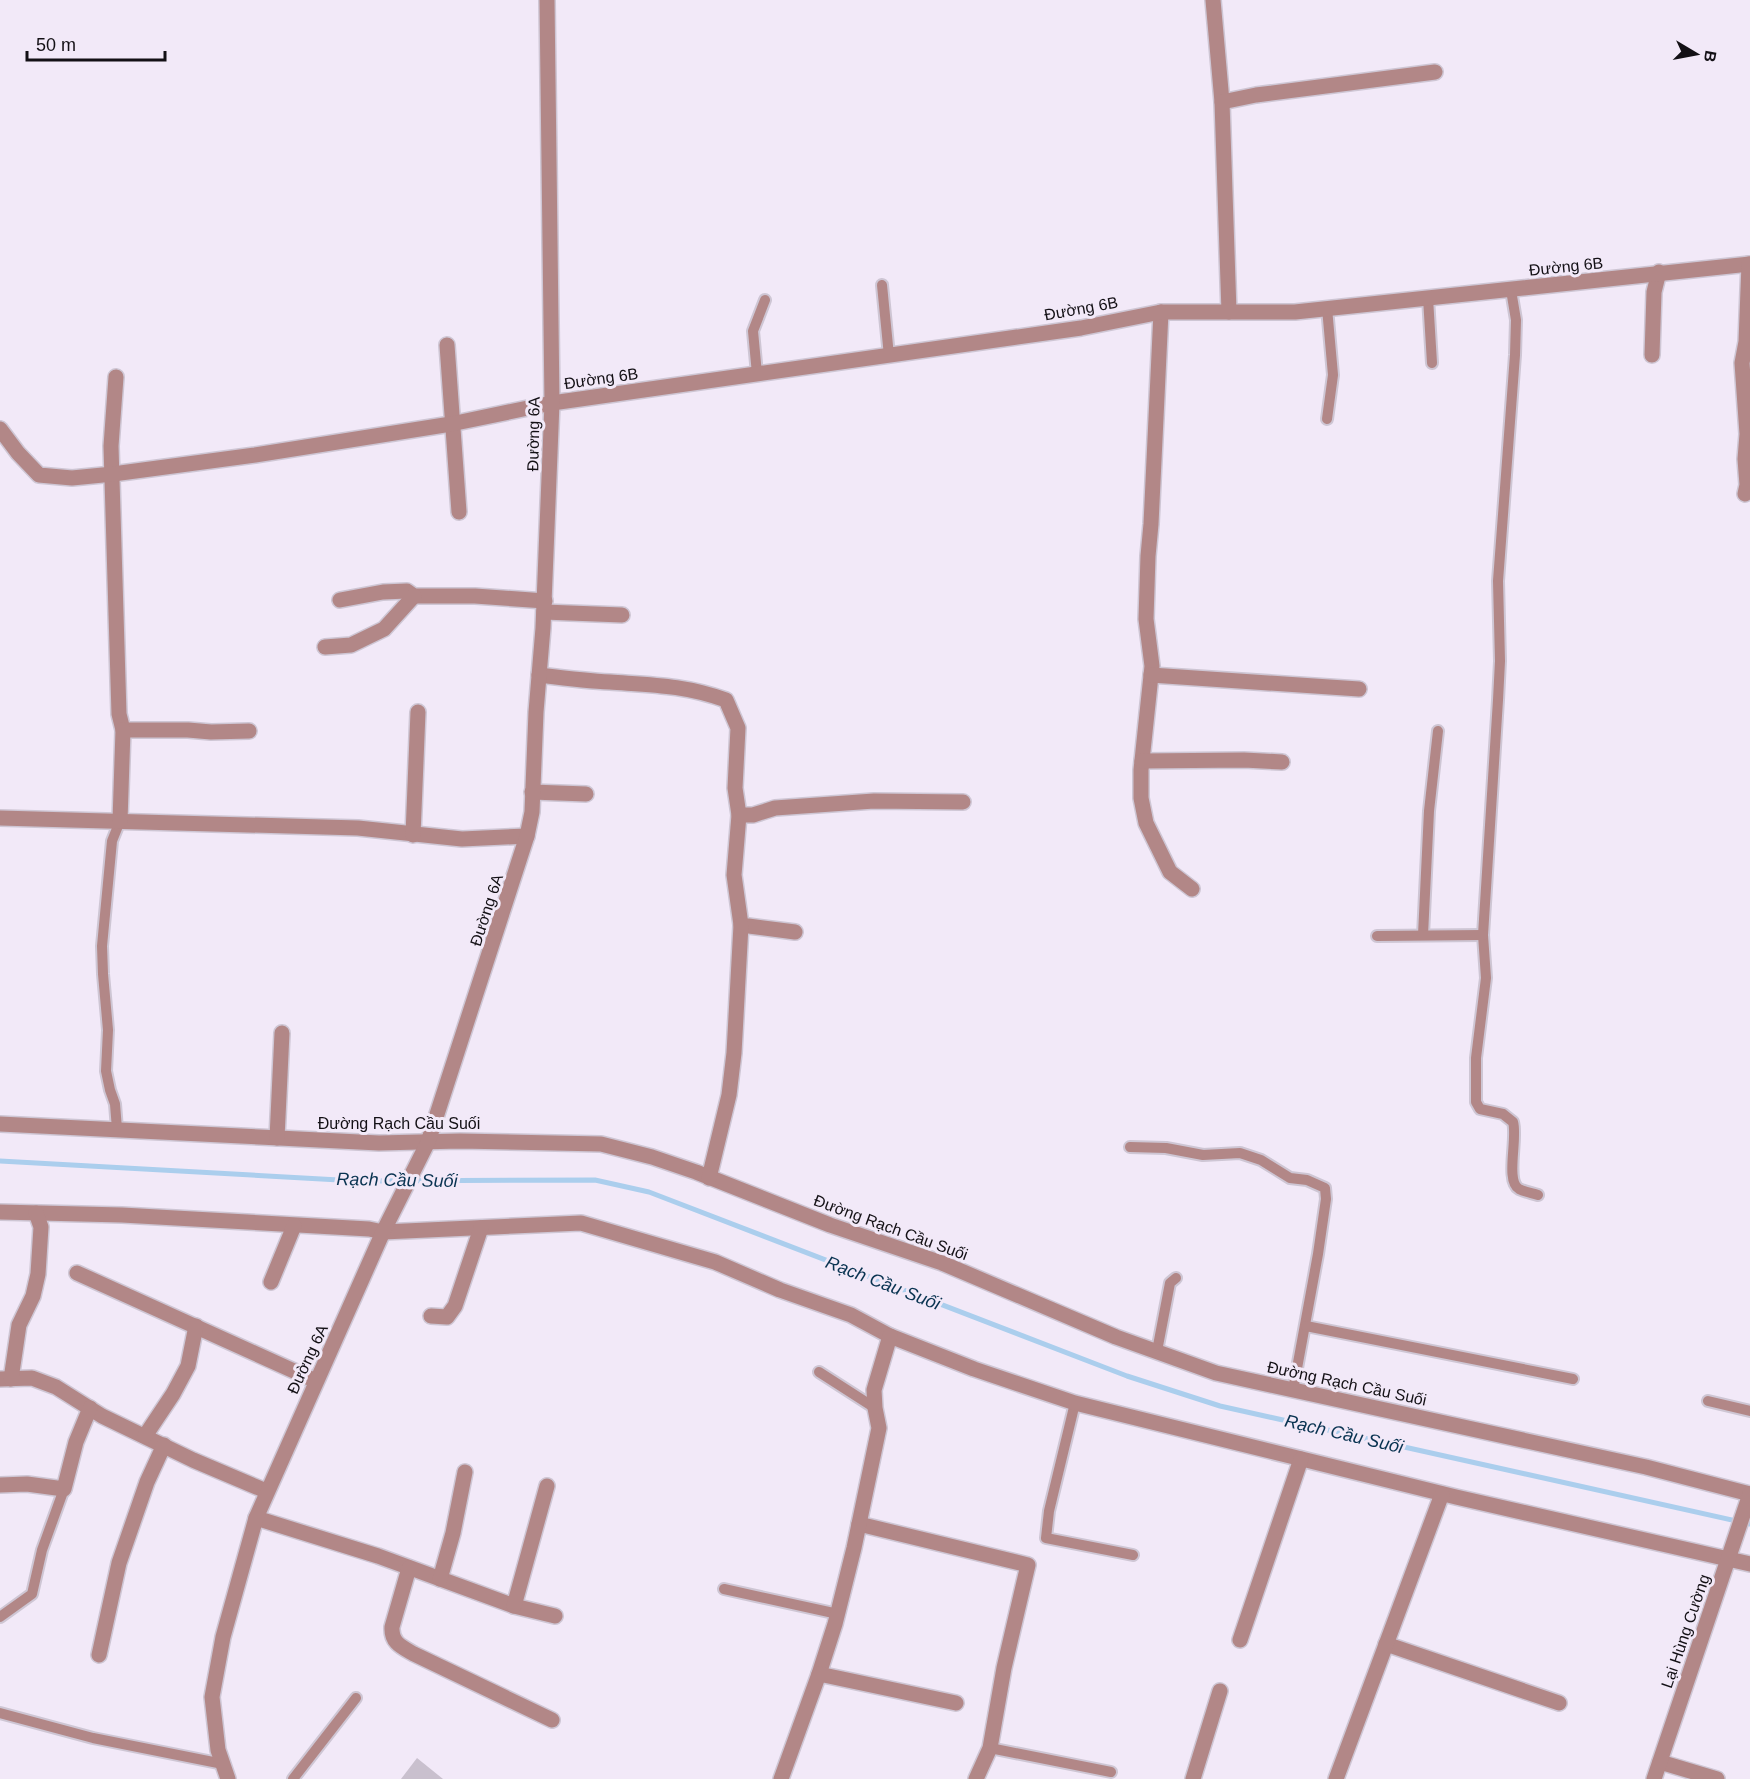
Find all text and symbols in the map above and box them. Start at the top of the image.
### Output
scale bar [27,24,165,62]
north arrow [1666,24,1726,84]
text: 50 m [36,35,76,55]
text: B [1701,49,1720,64]
street label: Đường 6B [1528,254,1604,279]
street label: Đường 6B [1043,294,1119,323]
street label: Đường 6B [563,365,639,392]
street label: Đường 6A [524,396,543,471]
street label: Đường 6A [467,872,506,948]
street label: Đường Rạch Cầu Suối [318,1115,480,1132]
water label: Rạch Cầu Suối [336,1169,459,1191]
street label: Đường Rạch Cầu Suối [812,1192,970,1263]
water label: Rạch Cầu Suối [823,1252,944,1314]
street label: Đường 6A [284,1322,331,1397]
street label: Đường Rạch Cầu Suối [1266,1358,1428,1409]
water label: Rạch Cầu Suối [1283,1411,1406,1458]
street label: Lại Hùng Cường [1658,1572,1713,1690]

